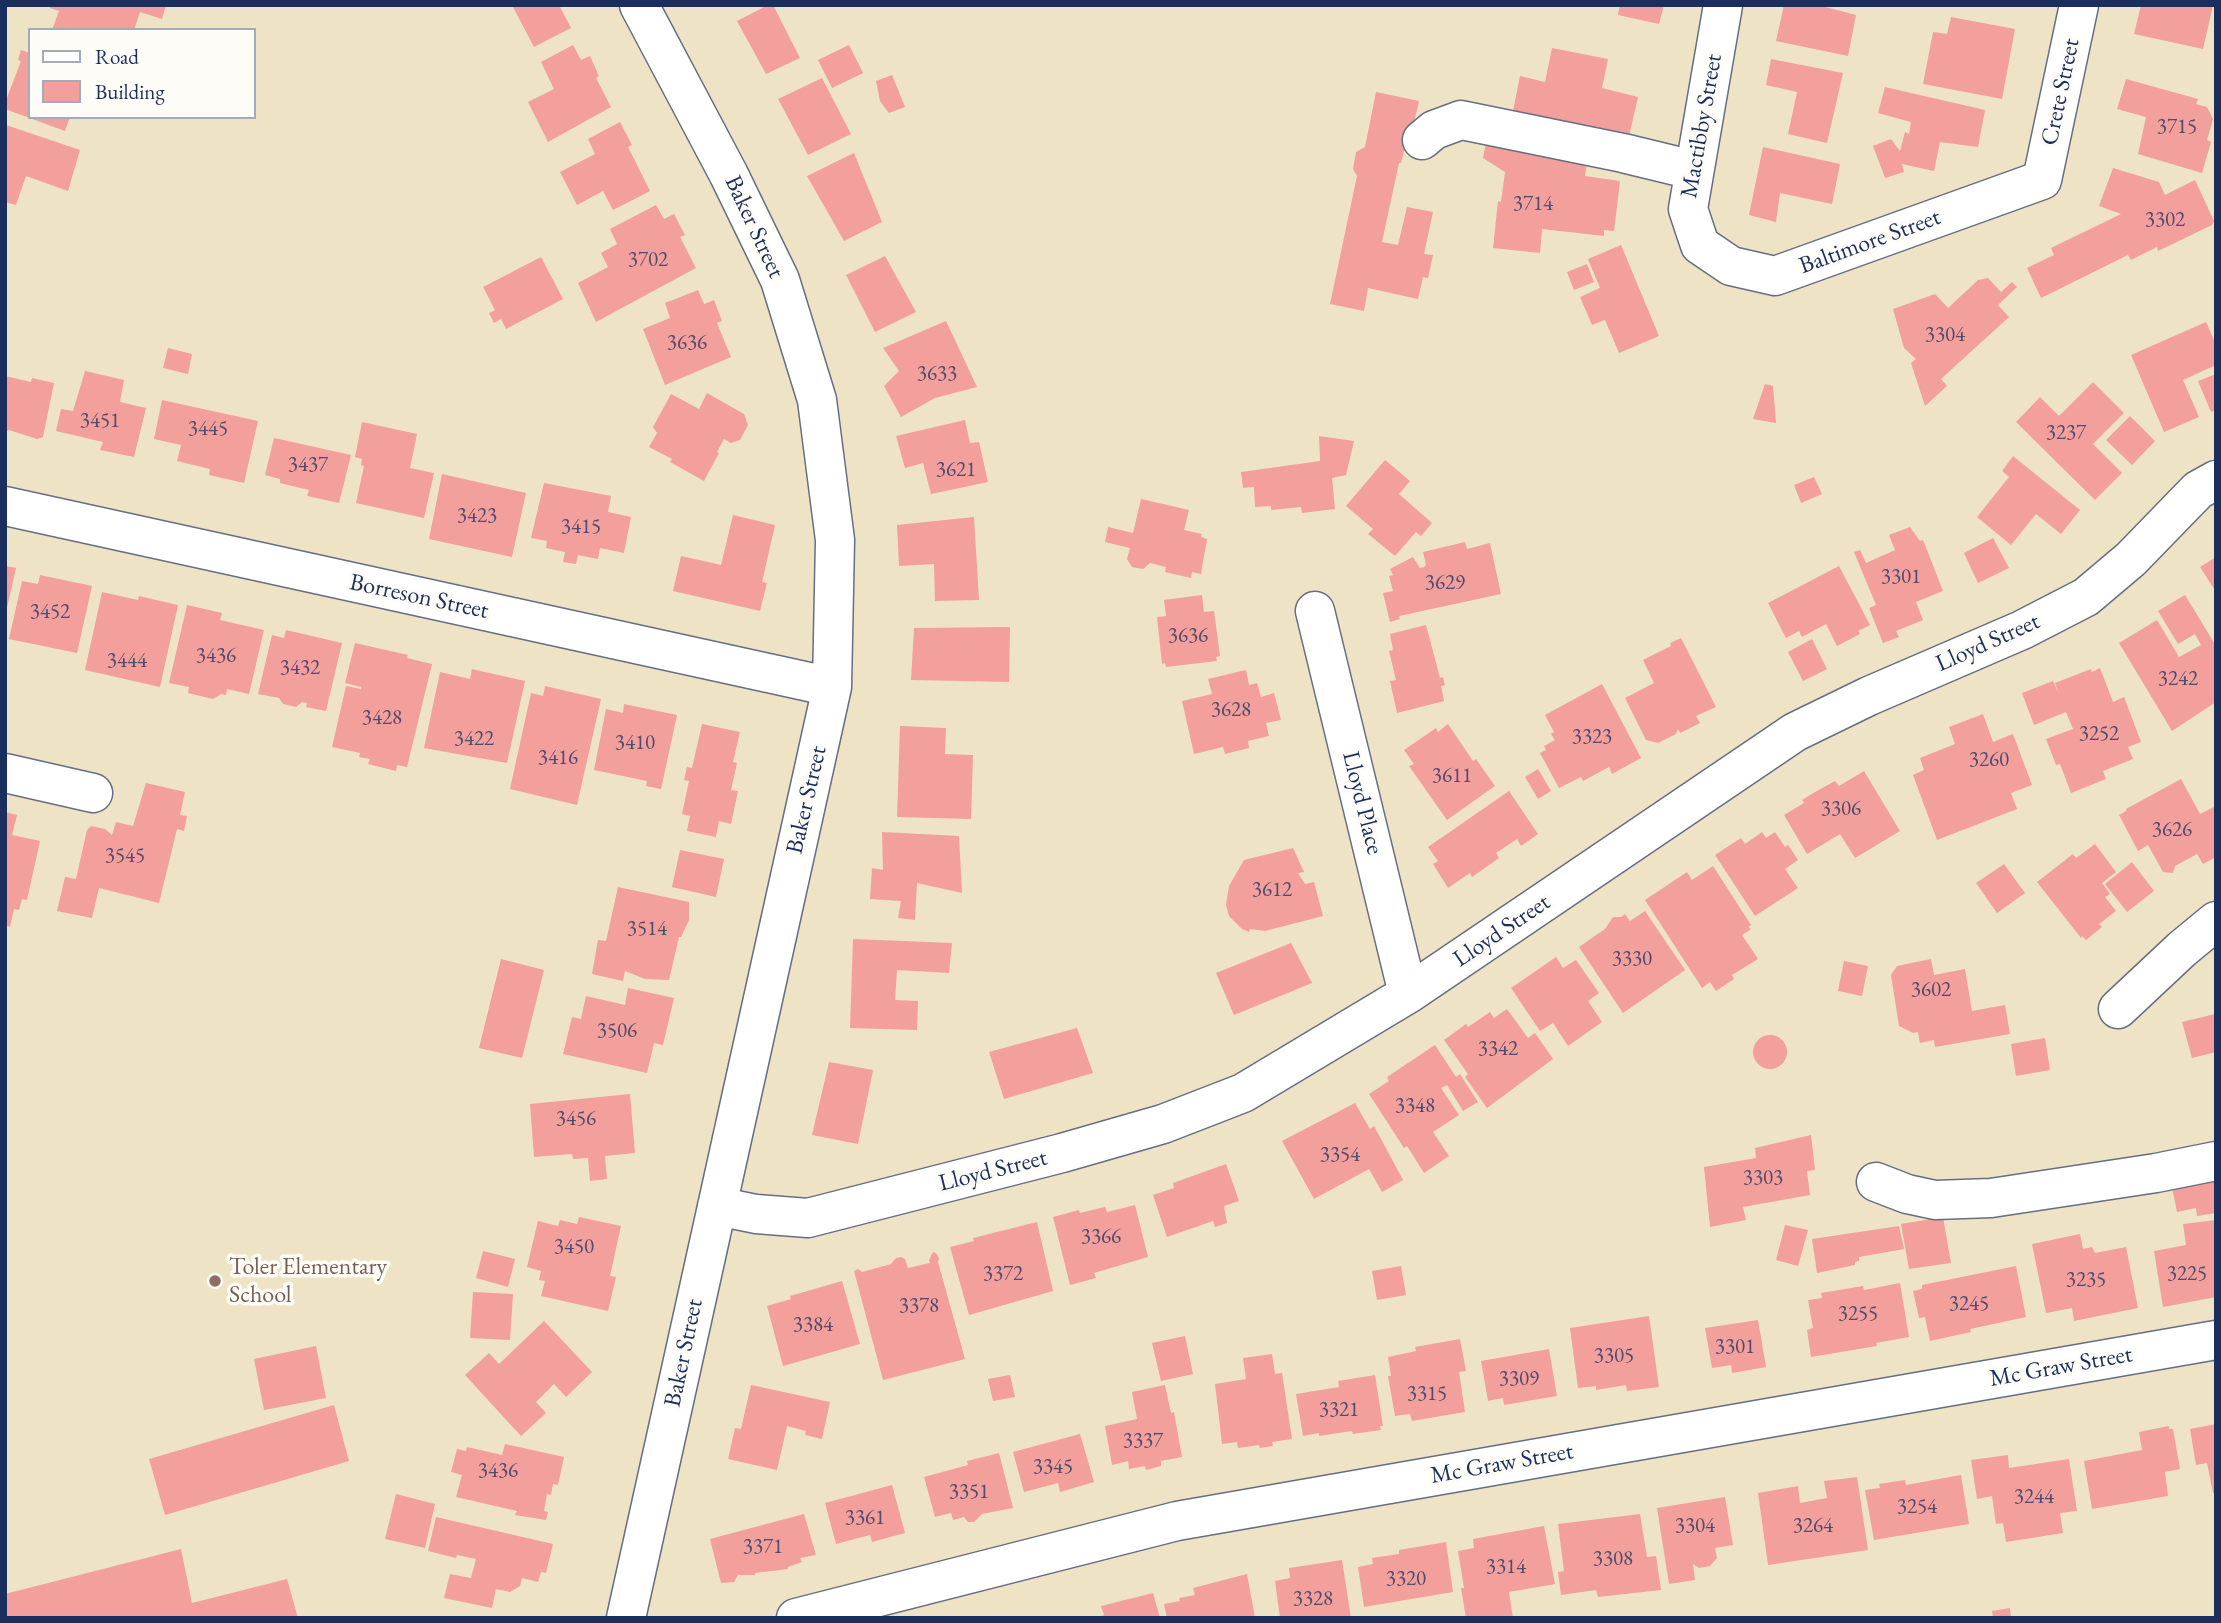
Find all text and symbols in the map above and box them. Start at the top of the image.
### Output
legend [28,28,256,119]
street label: Crete Street [2036,36,2086,148]
text: Road [95,43,139,70]
street label: Mactibby Street [1675,52,1729,200]
text: Building [95,78,165,105]
house number: 3715 [2157,114,2197,140]
street label: Baker Street [718,171,790,283]
house number: 3714 [1513,191,1553,217]
street label: Baltimore Street [1795,203,1945,281]
house number: 3302 [2145,207,2185,233]
house number: 3702 [628,247,668,273]
house number: 3304 [1925,322,1965,348]
house number: 3636 [667,330,707,356]
house number: 3633 [917,361,957,387]
house number: 3451 [80,408,120,434]
house number: 3445 [188,416,228,442]
house number: 3237 [2046,420,2086,446]
house number: 3437 [288,452,328,478]
house number: 3621 [936,457,976,483]
house number: 3423 [457,503,497,529]
house number: 3415 [561,514,601,540]
house number: 3301 [1881,564,1921,590]
street label: Borreson Street [347,568,491,626]
house number: 3629 [1425,570,1465,596]
house number: 3452 [30,599,70,625]
street label: Lloyd Street [1932,607,2044,679]
house number: 3636 [1168,623,1208,649]
house number: 3436 [196,643,236,669]
house number: 3444 [107,648,147,674]
house number: 3432 [280,655,320,681]
house number: 3242 [2158,666,2198,692]
house number: 3628 [1211,697,1251,723]
house number: 3428 [362,705,402,731]
house number: 3252 [2079,721,2119,747]
house number: 3323 [1572,724,1612,750]
house number: 3422 [454,726,494,752]
house number: 3410 [615,730,655,756]
street label: Baker Street [781,743,833,857]
house number: 3416 [538,745,578,771]
house number: 3260 [1969,747,2009,773]
street label: Lloyd Place [1335,749,1389,857]
house number: 3611 [1432,763,1472,789]
house number: 3306 [1821,796,1861,822]
house number: 3626 [2152,817,2192,843]
house number: 3545 [105,843,145,869]
house number: 3612 [1252,877,1292,903]
street label: Lloyd Street [1448,888,1556,974]
house number: 3514 [627,916,667,942]
house number: 3330 [1612,946,1652,972]
house number: 3602 [1911,977,1951,1003]
house number: 3506 [597,1018,637,1044]
house number: 3342 [1478,1036,1518,1062]
house number: 3348 [1395,1093,1435,1119]
house number: 3456 [556,1106,596,1132]
house number: 3354 [1320,1142,1360,1168]
street label: Lloyd Street [936,1144,1050,1198]
house number: 3303 [1743,1165,1783,1191]
house number: 3366 [1081,1224,1121,1250]
house number: 3450 [554,1234,594,1260]
place label: Toler Elementary School [229,1253,387,1309]
house number: 3372 [983,1261,1023,1287]
house number: 3225 [2167,1261,2207,1287]
house number: 3235 [2066,1267,2106,1293]
marker: Toler Elementary School [207,1273,223,1289]
house number: 3245 [1949,1291,1989,1317]
house number: 3378 [899,1293,939,1319]
street label: Baker Street [658,1296,710,1410]
house number: 3255 [1838,1301,1878,1327]
house number: 3384 [793,1312,833,1338]
house number: 3301 [1715,1334,1755,1360]
street label: Mc Graw Street [1987,1340,2135,1394]
house number: 3305 [1594,1343,1634,1369]
house number: 3309 [1499,1366,1539,1392]
house number: 3315 [1407,1381,1447,1407]
house number: 3321 [1319,1397,1359,1423]
house number: 3337 [1123,1428,1163,1454]
street label: Mc Graw Street [1428,1437,1576,1491]
house number: 3345 [1033,1454,1073,1480]
house number: 3436 [478,1458,518,1484]
house number: 3351 [949,1479,989,1505]
house number: 3244 [2014,1484,2054,1510]
house number: 3254 [1897,1494,1937,1520]
house number: 3361 [845,1505,885,1531]
house number: 3304 [1675,1513,1715,1539]
house number: 3264 [1793,1513,1833,1539]
house number: 3371 [743,1534,783,1560]
house number: 3308 [1593,1546,1633,1572]
house number: 3314 [1486,1554,1526,1580]
house number: 3320 [1386,1566,1426,1592]
house number: 3328 [1293,1586,1333,1612]

